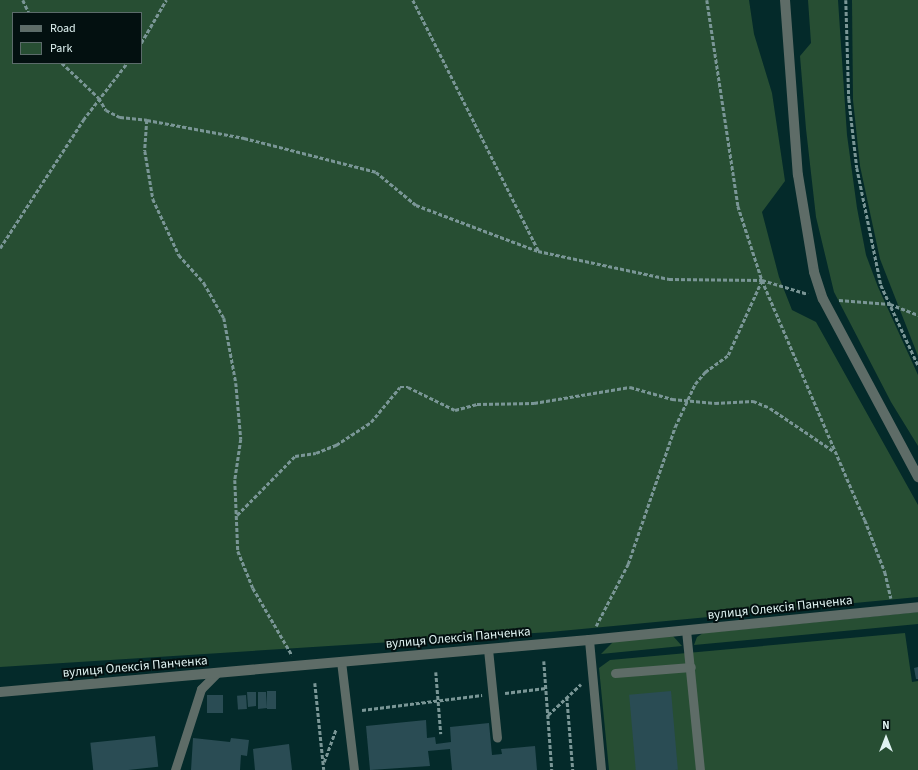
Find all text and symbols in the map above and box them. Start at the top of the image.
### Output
legend [12,12,142,64]
text: Road [50,20,76,37]
text: Park [50,40,72,57]
street label: вулиця Олексія Панченка [707,593,853,623]
street label: вулиця Олексія Панченка [385,624,531,652]
street label: вулиця Олексія Панченка [62,653,208,681]
north arrow [866,718,906,758]
text: N [882,718,890,733]

